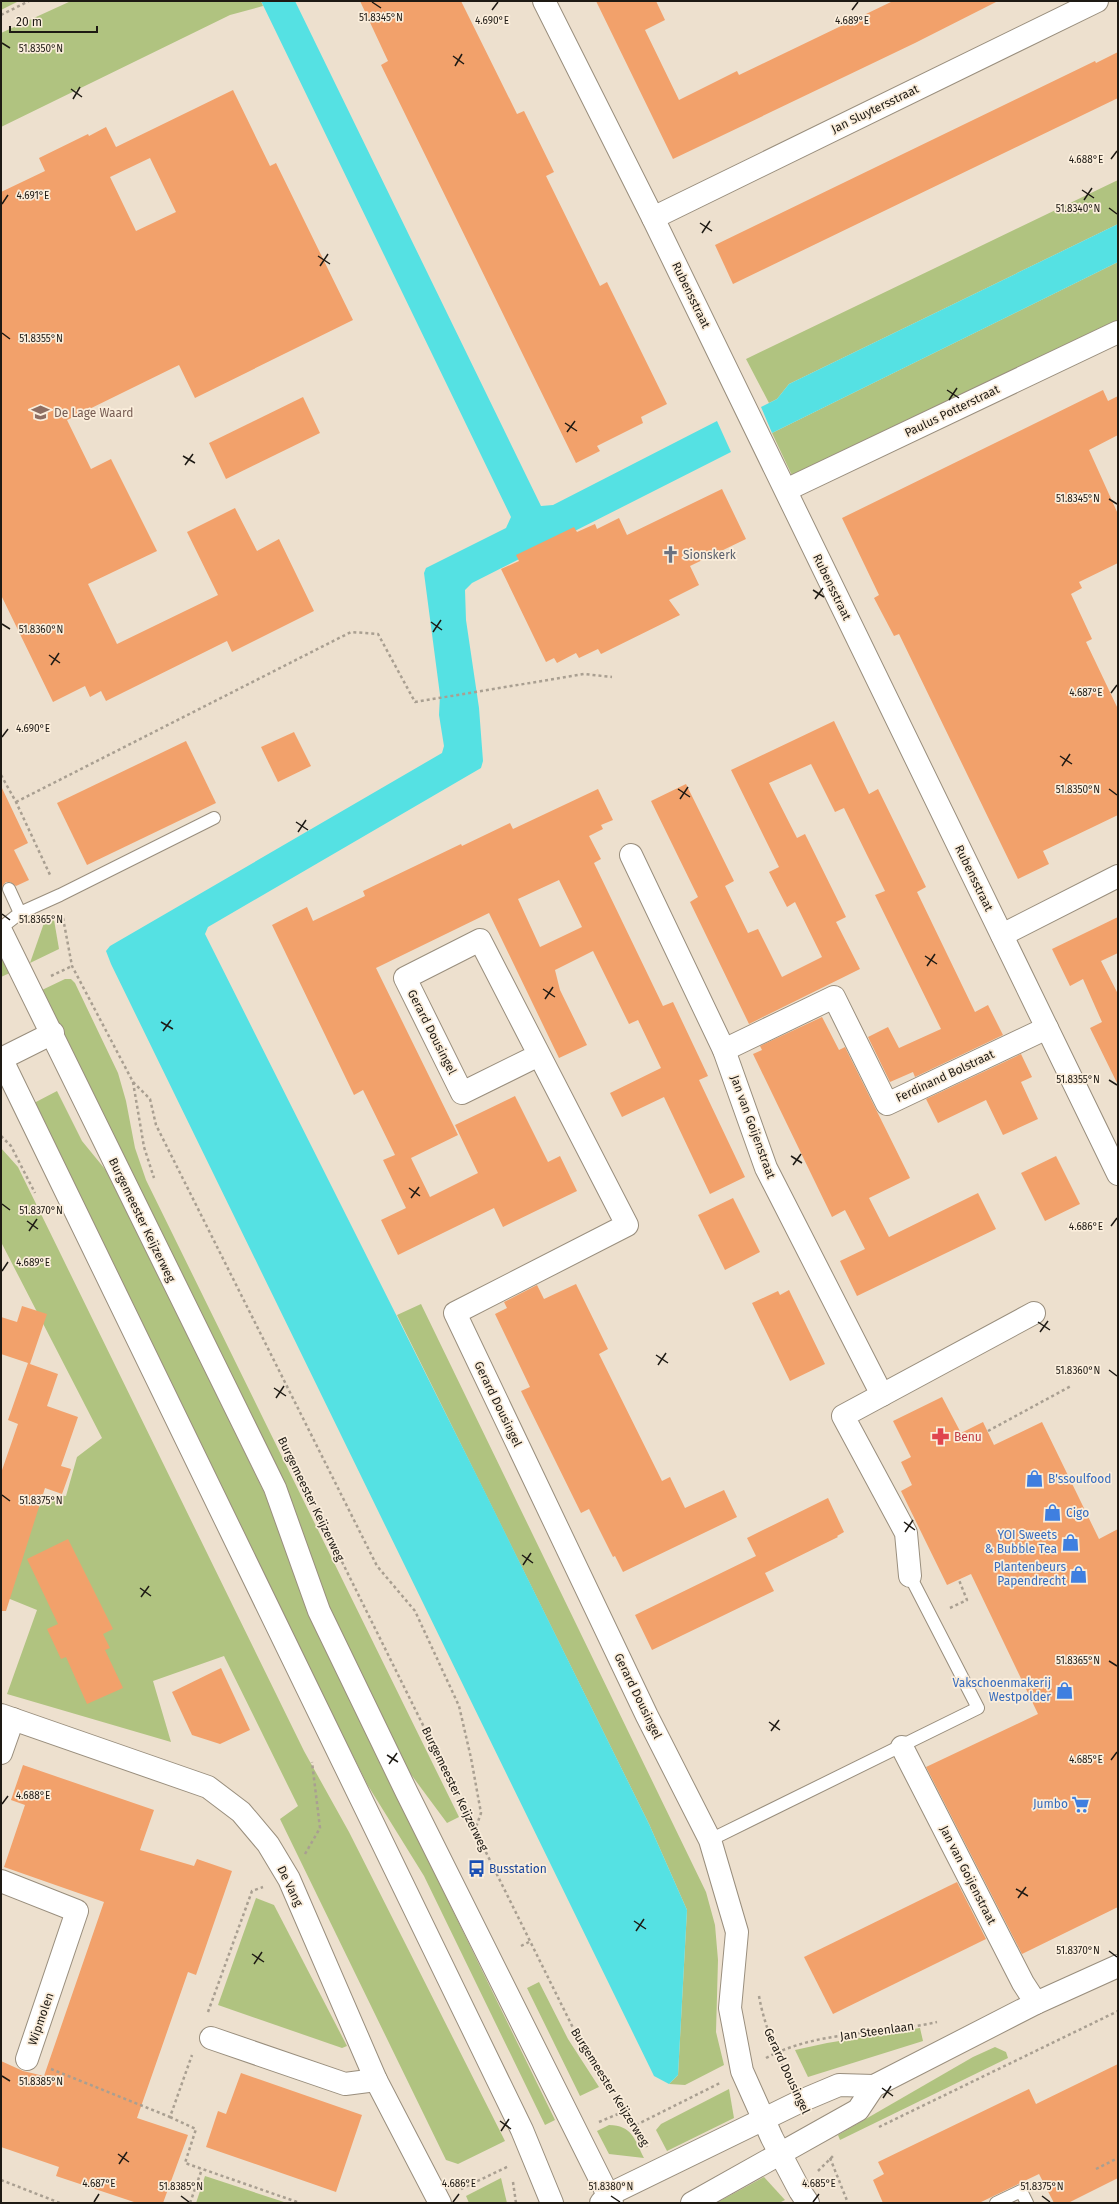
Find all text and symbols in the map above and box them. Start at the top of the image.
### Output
scale bar [10,8,97,34]
text: 51.8345°N [359,12,403,24]
text: 20 m [16,15,42,29]
text: 4.690°E [475,15,509,27]
text: 4.689°E [835,15,869,27]
text: 51.8350°N [19,43,63,55]
street label: Jan Sluytersstraat [829,81,922,136]
text: 4.688°E [1069,154,1103,166]
text: 4.691°E [17,190,49,202]
text: 51.8340°N [1056,203,1100,215]
street label: Rubensstraat [669,260,713,331]
text: 51.8355°N [19,333,63,345]
street label: Paulus Potterstraat [902,382,1002,440]
school or university icon: De Lage Waard [31,403,51,423]
place label: De Lage Waard [54,406,133,420]
text: 51.8345°N [1056,493,1100,505]
church icon: Sionskerk [660,545,680,565]
place label: Sionskerk [683,548,737,562]
street label: Rubensstraat [810,552,854,623]
text: 51.8360°N [19,624,63,636]
text: 4.687°E [1069,687,1103,699]
text: 4.690°E [16,723,50,735]
text: 51.8350°N [1056,784,1100,796]
street label: Rubensstraat [952,843,996,914]
text: 51.8365°N [19,914,63,926]
street label: Gerard Dousingel [405,987,460,1077]
street label: Ferdinand Bolstraat [894,1047,997,1105]
street label: Jan van Goijenstraat [728,1073,778,1181]
text: 51.8355°N [1056,1074,1100,1086]
street label: Burgemeester Keijzerweg [106,1155,179,1285]
text: 51.8370°N [19,1205,63,1217]
text: 4.686°E [1069,1221,1103,1233]
text: 4.689°E [16,1257,50,1269]
street label: Gerard Dousingel [471,1359,525,1449]
text: 51.8360°N [1056,1365,1100,1377]
pharmacy icon: Benu [931,1427,951,1447]
place label: Benu [954,1430,982,1444]
street label: Burgemeester Keijzerweg [275,1434,348,1564]
shop icon: B'ssoulfood [1025,1469,1045,1489]
place label: B'ssoulfood [1048,1472,1111,1486]
text: 51.8375°N [20,1495,62,1507]
shop icon: Cigo [1043,1503,1063,1523]
place label: Cigo [1066,1506,1089,1520]
place label: YOI Sweets & Bubble Tea [985,1528,1057,1556]
shop icon: YOI Sweets & Bubble Tea [1060,1532,1080,1552]
place label: Plantenbeurs Papendrecht [994,1560,1067,1588]
shop icon: Plantenbeurs Papendrecht [1069,1564,1089,1584]
street label: Gerard Dousingel [611,1651,665,1741]
text: 51.8365°N [1056,1655,1100,1667]
place label: Vakschoenmakerij Westpolder [952,1676,1051,1704]
shop icon: Vakschoenmakerij Westpolder [1054,1680,1074,1700]
street label: Burgemeester Keijzerweg [419,1724,492,1854]
text: 4.685°E [1069,1754,1103,1766]
text: 4.688°E [16,1790,50,1802]
supermarket icon: Jumbo [1071,1794,1091,1814]
place label: Jumbo [1033,1797,1068,1811]
street label: Jan van Goijenstraat [937,1823,999,1927]
bus stop icon: Busstation [466,1859,486,1879]
place label: Busstation [489,1862,547,1876]
street label: De Vang [274,1863,306,1909]
text: 51.8370°N [1056,1945,1100,1957]
street label: Wipmolen [25,1991,57,2047]
street label: Jan Steenlaan [839,2019,915,2043]
street label: Burgemeester Keijzerweg [568,2025,653,2149]
street label: Gerard Dousingel [761,2026,813,2117]
text: 51.8385°N [19,2076,63,2088]
text: 4.687°E [82,2178,116,2190]
text: 4.686°E [442,2178,476,2190]
text: 4.685°E [802,2178,836,2190]
text: 51.8385°N [159,2181,203,2193]
text: 51.8380°N [589,2181,633,2193]
text: 51.8375°N [1021,2181,1063,2193]

